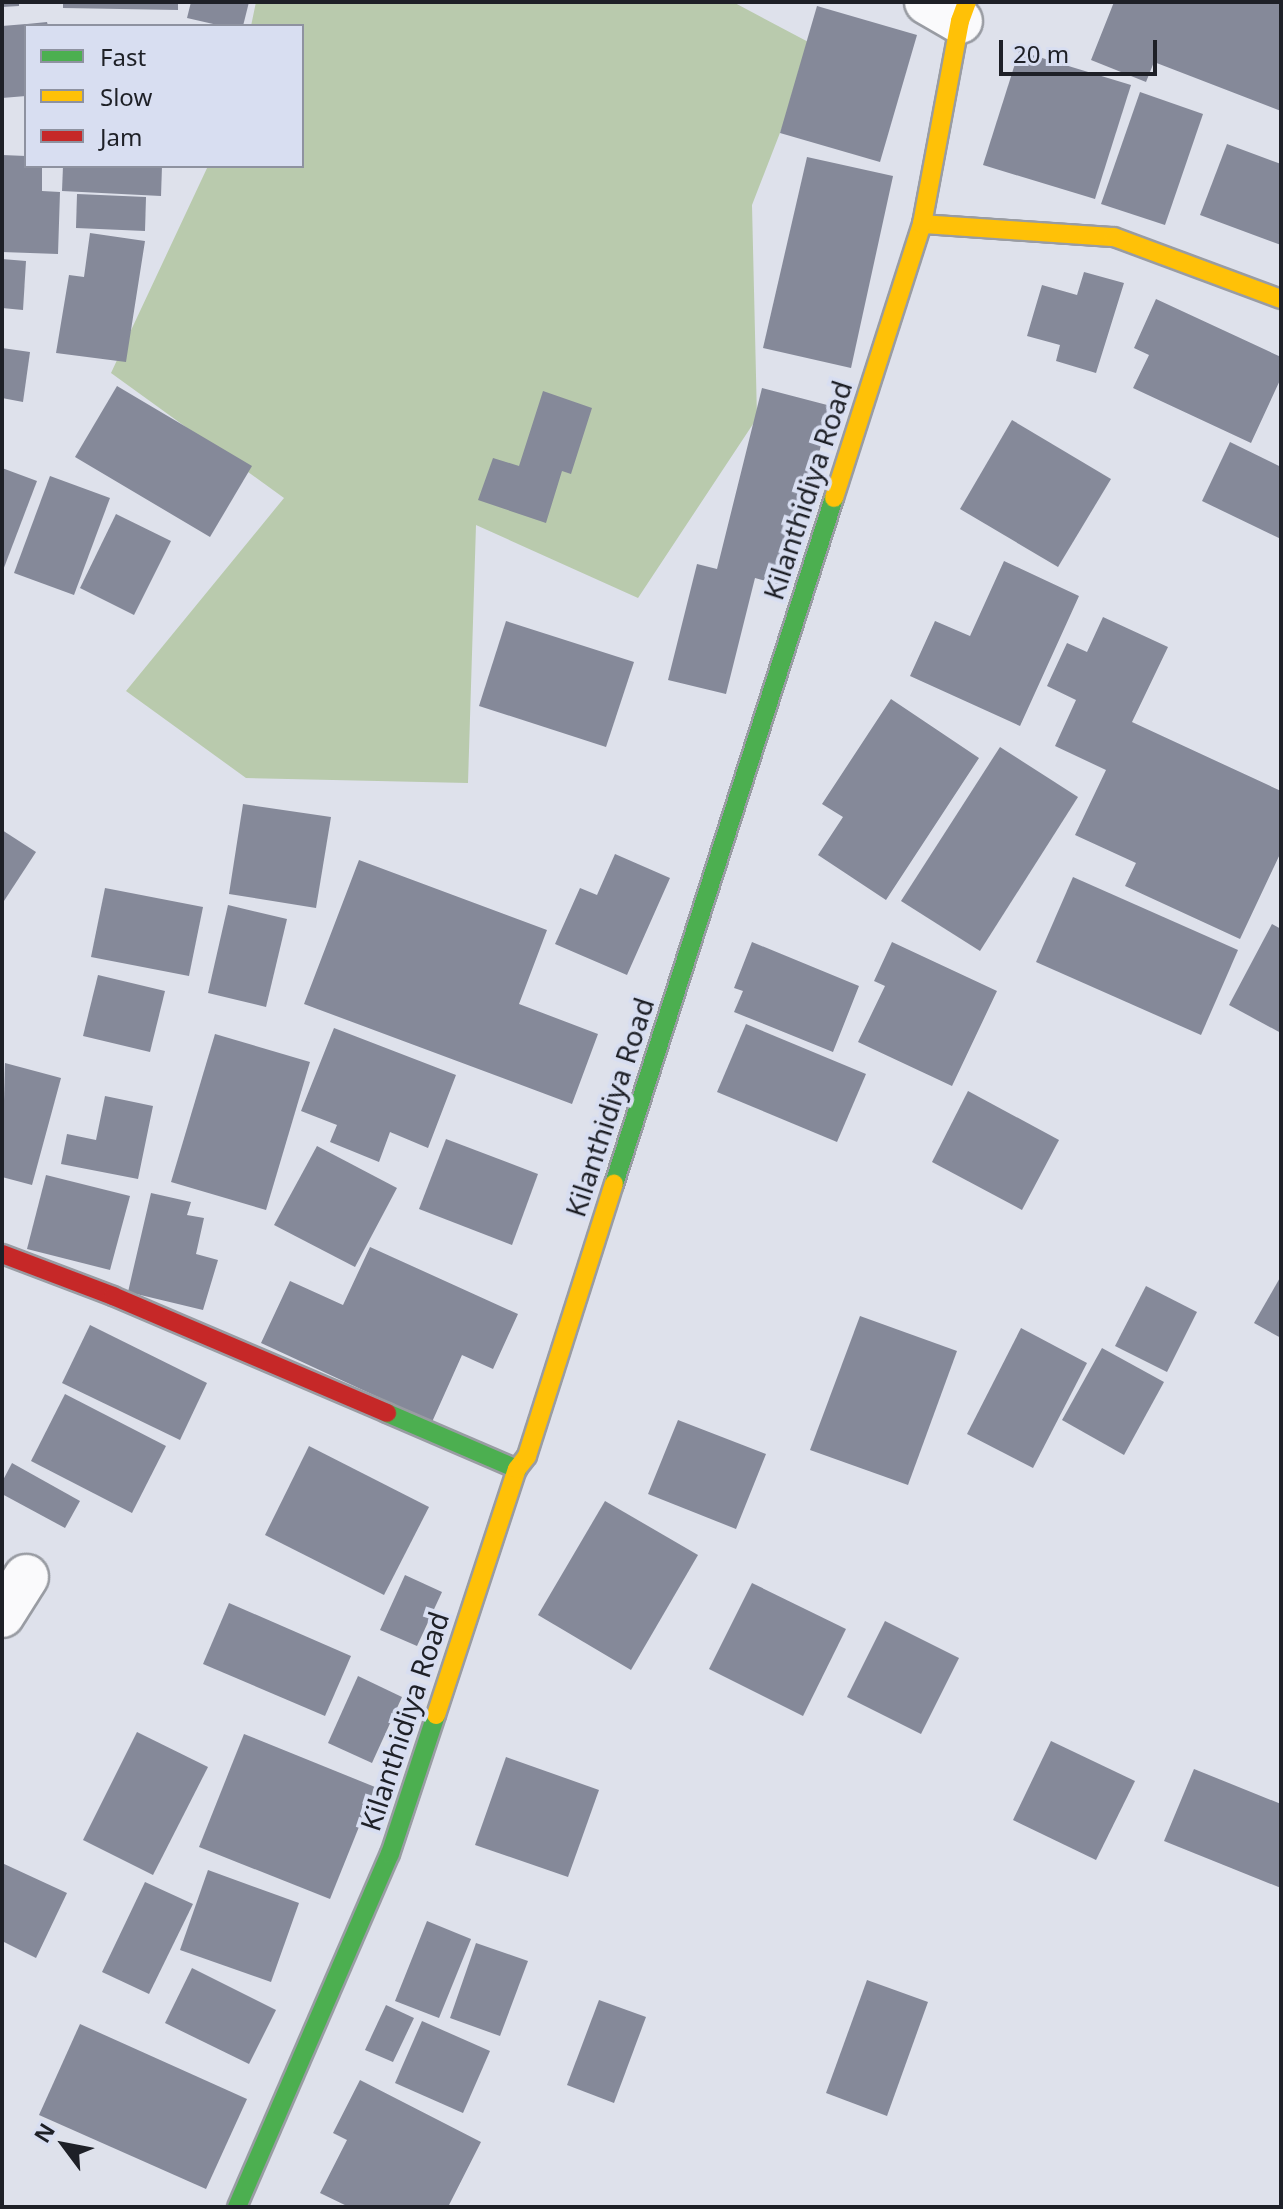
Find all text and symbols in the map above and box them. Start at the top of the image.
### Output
legend [24,24,304,168]
scale bar [1003,24,1161,74]
text: 20 m [1013,37,1069,70]
text: Fast [100,40,146,73]
text: Slow [100,80,152,113]
text: Jam [100,120,142,153]
street label: Kilanthidiya Road [756,376,858,604]
street label: Kilanthidiya Road [558,993,660,1221]
street label: Kilanthidiya Road [353,1607,455,1835]
north arrow [24,2105,104,2185]
text: N [26,2117,61,2148]

